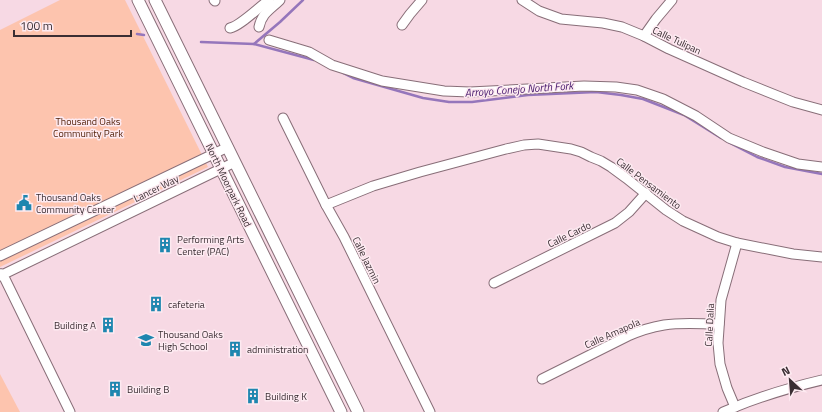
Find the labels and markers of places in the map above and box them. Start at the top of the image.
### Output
place label: Thousand Oaks Community Center [36,190,115,217]
public building icon: Thousand Oaks Community Center [15,194,33,212]
place label: Performing Arts Center (PAC) [177,232,245,259]
building icon: Performing Arts Center (PAC) [156,236,174,254]
building icon: cafeteria [147,295,165,313]
place label: cafeteria [168,297,205,312]
building icon: Building A [99,316,117,334]
place label: Building A [54,318,96,333]
place label: Thousand Oaks High School [158,327,223,354]
school or university icon: Thousand Oaks High School [137,331,155,349]
building icon: administration [226,340,244,358]
place label: administration [247,342,308,357]
building icon: Building B [106,380,124,398]
place label: Building B [127,382,169,397]
building icon: Building K [244,387,262,405]
place label: Building K [265,389,307,404]

